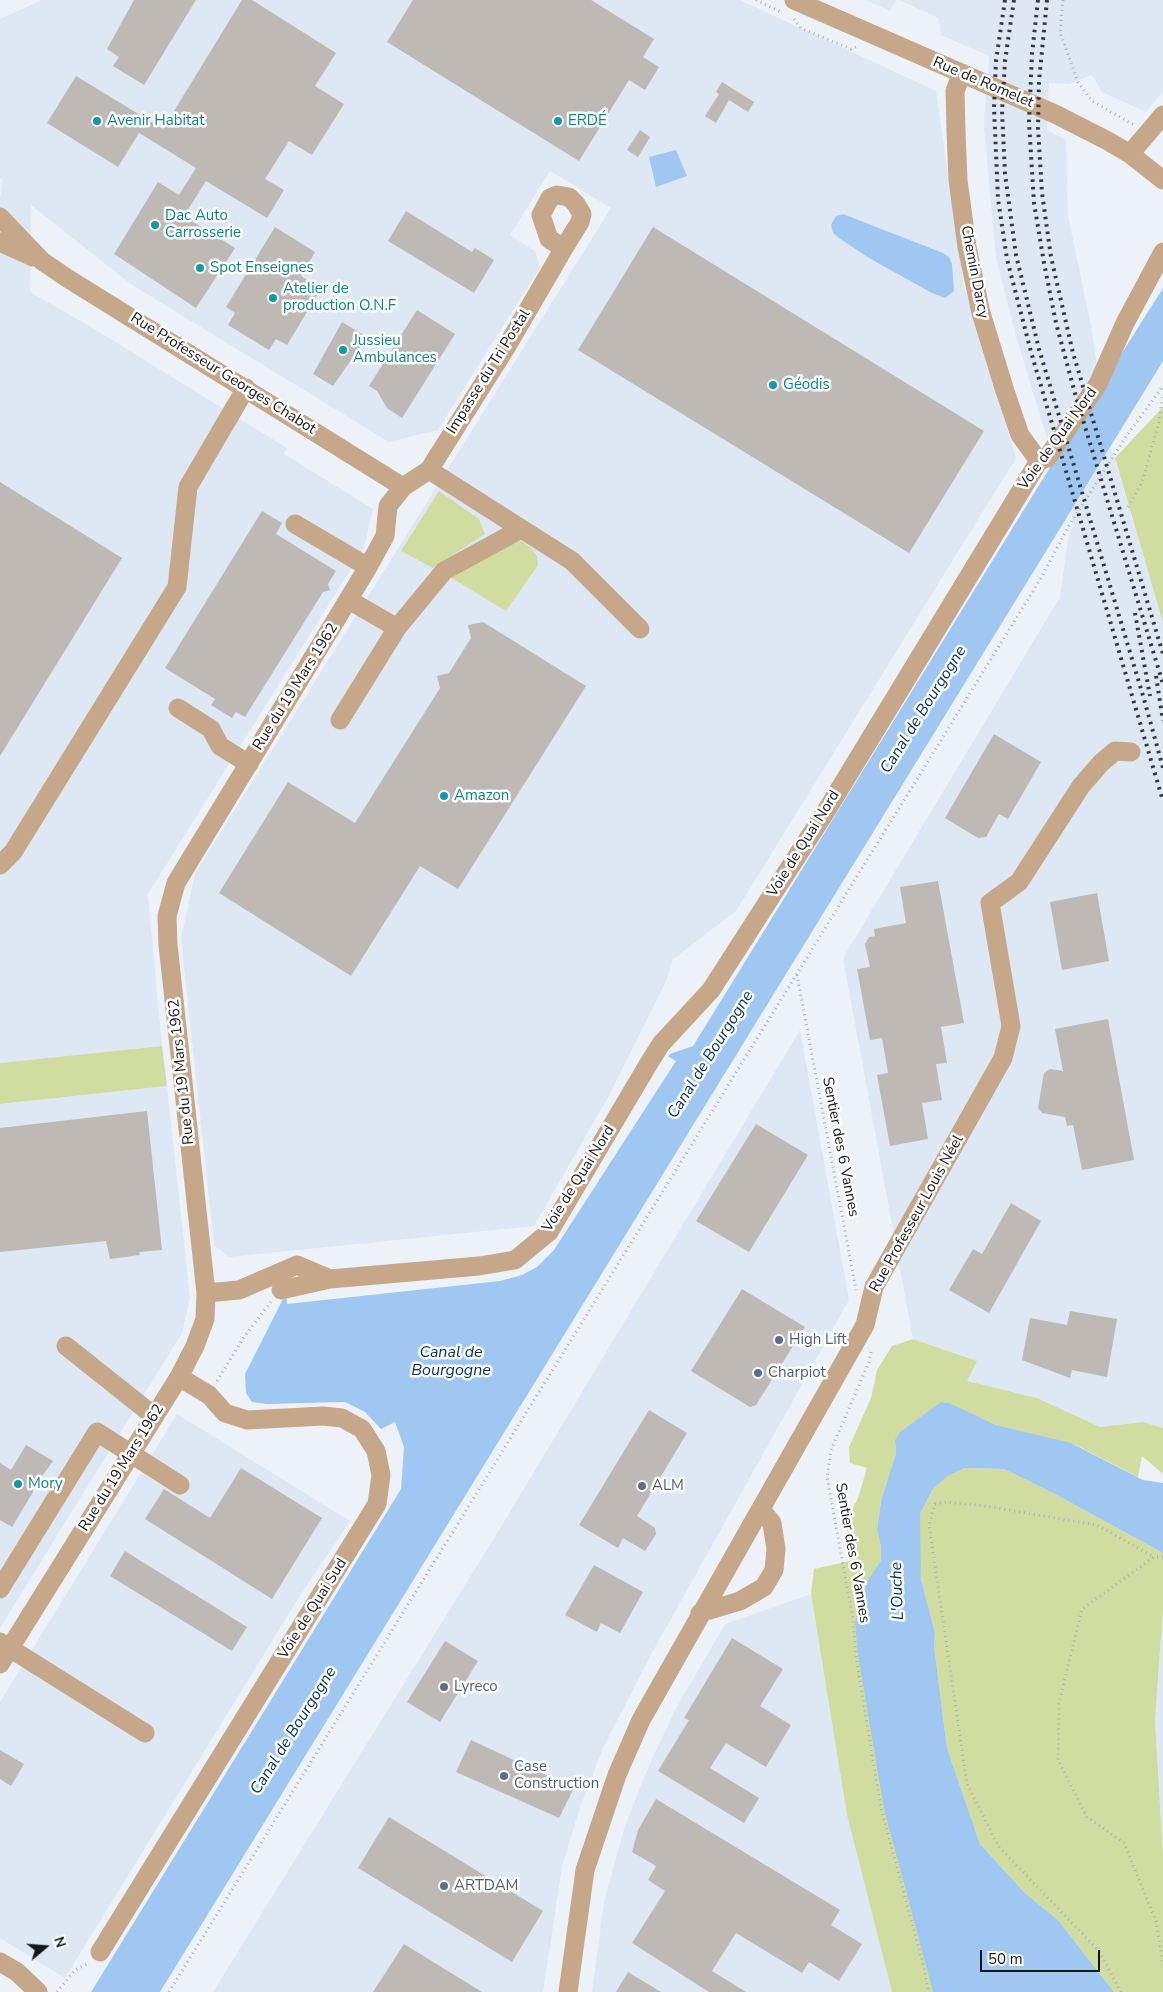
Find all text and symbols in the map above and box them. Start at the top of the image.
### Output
street label: Rue de Romelet [930,54,1036,112]
place label: Avenir Habitat [107,112,204,130]
place label: ERDÉ [568,112,607,130]
marker: Avenir Habitat [91,115,103,127]
marker: ERDÉ [552,115,564,127]
place label: Dac Auto Carrosserie [165,207,241,242]
marker: Dac Auto Carrosserie [149,219,161,231]
street label: Chemin Darcy [956,224,992,320]
place label: Spot Enseignes [210,259,314,277]
marker: Spot Enseignes [194,262,206,274]
place label: Atelier de production O.N.F [283,280,396,315]
marker: Atelier de production O.N.F [267,292,279,304]
street label: Impasse du Tri Postal [443,306,535,438]
street label: Rue Professeur Georges Chabot [127,309,319,439]
place label: Jussieu Ambulances [353,332,437,367]
marker: Jussieu Ambulances [337,344,349,356]
place label: Géodis [783,376,830,394]
marker: Géodis [767,379,779,391]
street label: Voie de Quai Nord [1015,384,1101,494]
street label: Rue du 19 Mars 1962 [250,620,342,754]
water label: Canal de Bourgogne [877,643,971,777]
place label: Amazon [454,787,509,805]
street label: Voie de Quai Nord [764,787,844,901]
marker: Amazon [438,790,450,802]
water label: Canal de Bourgogne [664,988,758,1122]
street label: Rue du 19 Mars 1962 [165,998,199,1146]
street label: Sentier des 6 Vannes [818,1076,862,1218]
street label: Voie de Quai Nord [539,1122,619,1236]
street label: Rue Professeur Louis Néel [866,1132,968,1296]
place label: High Lift [789,1331,847,1349]
marker: High Lift [773,1334,785,1346]
water label: Canal de Bourgogne [411,1343,491,1381]
place label: Charpiot [768,1364,826,1382]
marker: Charpiot [752,1367,764,1379]
street label: Rue du 19 Mars 1962 [76,1401,168,1535]
place label: Mory [28,1475,63,1493]
place label: ALM [652,1477,684,1495]
marker: Mory [12,1478,24,1490]
marker: ALM [636,1480,648,1492]
street label: Sentier des 6 Vannes [831,1482,873,1624]
street label: Voie de Quai Sud [275,1555,351,1663]
water label: L'Ouche [887,1561,909,1621]
water label: Canal de Bourgogne [247,1664,341,1798]
place label: Lyreco [454,1678,498,1696]
marker: Lyreco [438,1681,450,1693]
place label: Case Construction [514,1758,599,1793]
marker: Case Construction [498,1770,510,1782]
place label: ARTDAM [454,1877,518,1895]
marker: ARTDAM [438,1880,450,1892]
north arrow [20,1922,70,1972]
text: N [49,1934,70,1950]
scale bar [983,1940,1103,1972]
text: 50 m [988,1949,1023,1969]

